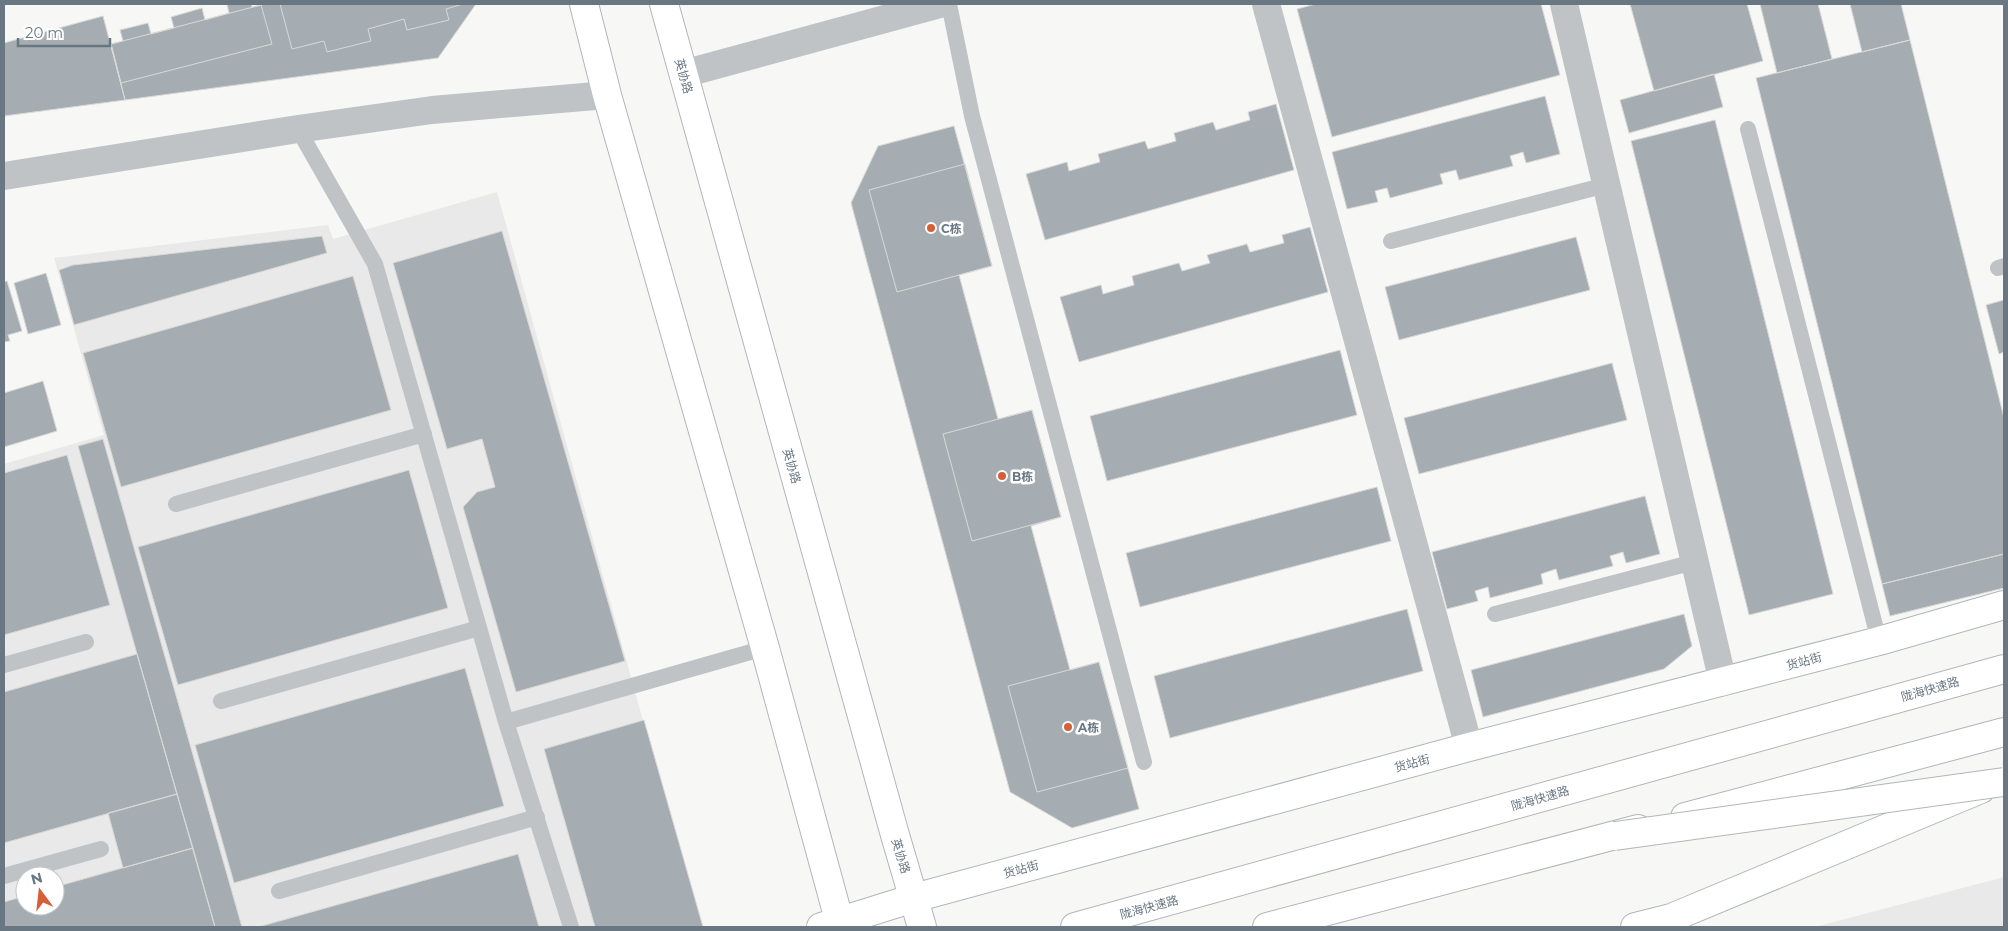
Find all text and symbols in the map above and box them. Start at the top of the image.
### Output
scale bar [18,15,110,47]
text: 20 m [25,23,63,42]
street label: 英协路 [672,57,696,95]
place label: C栋 [941,221,962,236]
marker: C栋 [925,222,937,234]
street label: 英协路 [780,447,804,485]
place label: B栋 [1012,469,1033,484]
marker: B栋 [996,470,1008,482]
street label: 货站街 [1785,649,1823,673]
street label: 陇海快速路 [1899,674,1961,704]
place label: A栋 [1077,720,1099,735]
marker: A栋 [1062,721,1074,733]
street label: 货站街 [1393,751,1431,775]
street label: 陇海快速路 [1509,783,1571,813]
street label: 英协路 [889,837,913,875]
street label: 货站街 [1002,857,1040,881]
north arrow [15,866,65,916]
text: N [29,868,44,889]
street label: 陇海快速路 [1118,892,1180,922]

